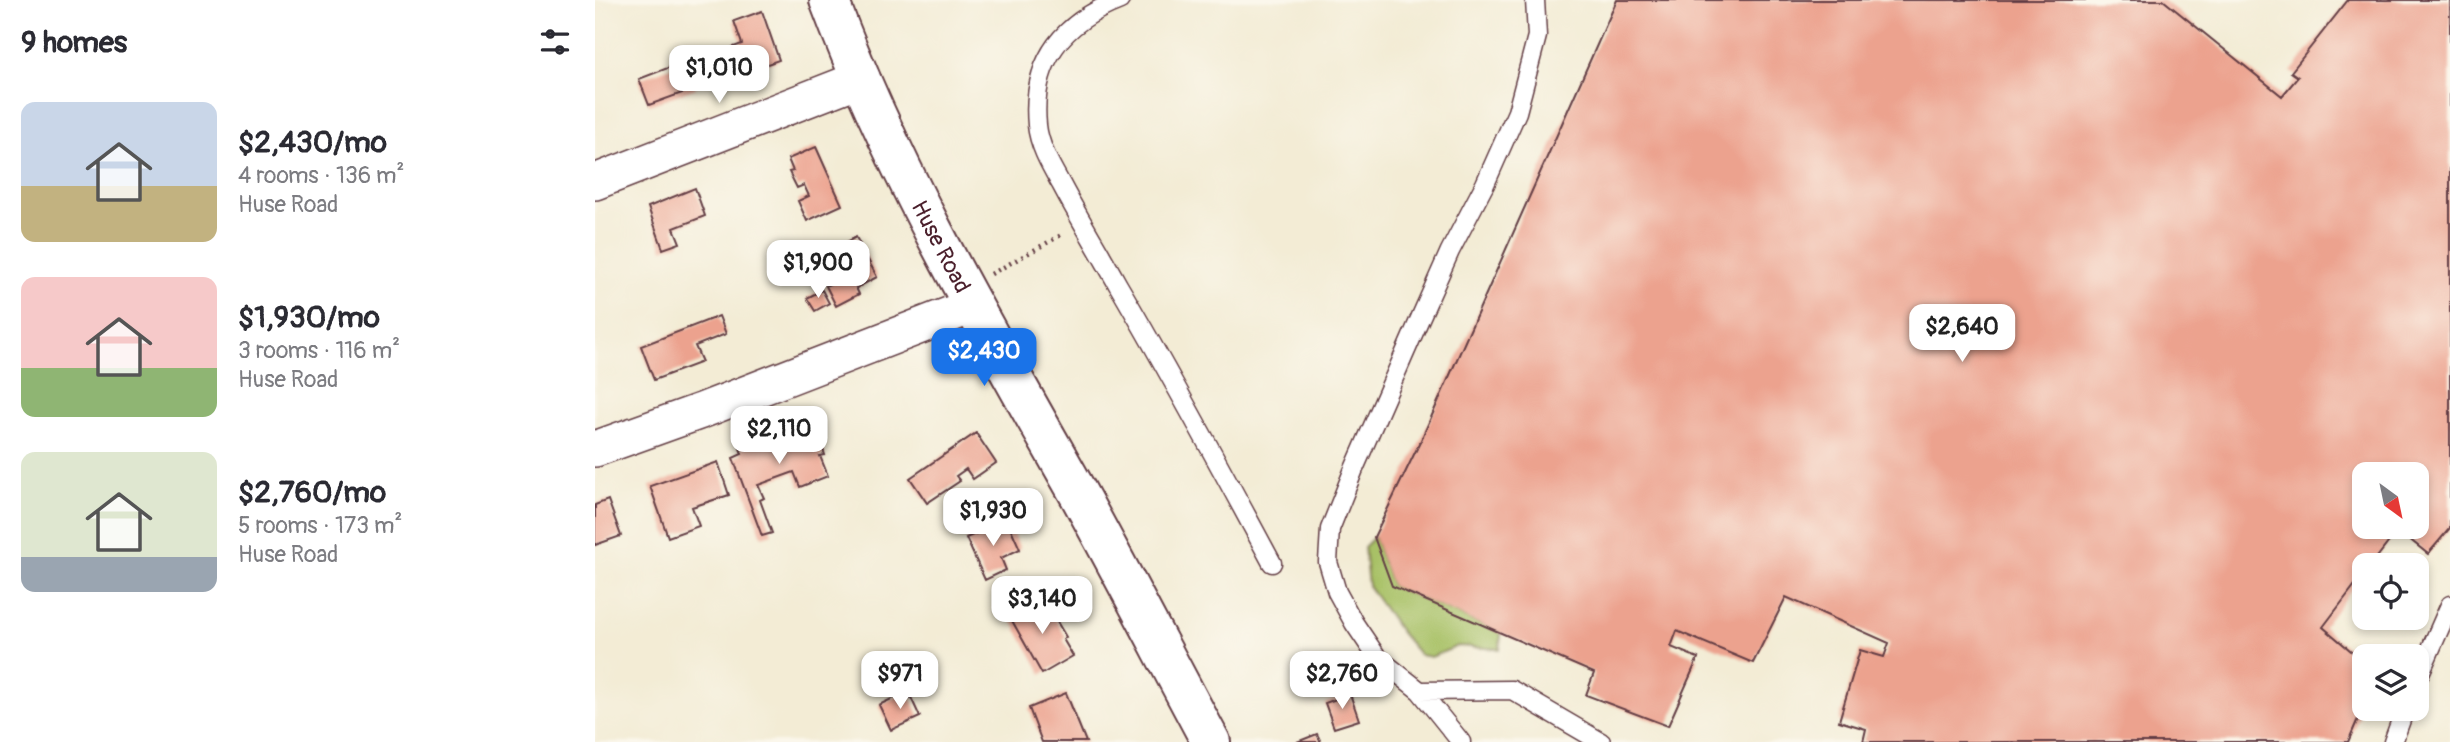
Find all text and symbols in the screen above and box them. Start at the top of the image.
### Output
icon: filters [536,23,574,61]
text: 9 homes [21,24,127,61]
pin: $1,010 [662,46,776,105]
text: $1,010 [685,53,753,82]
text: $2,430/mo [238,124,387,161]
icon: home [77,130,161,214]
text: 4 rooms · 136 m² [238,161,404,190]
text: Huse Road [238,190,338,219]
street label: Huse Road [905,196,977,298]
pin: $1,900 [761,240,875,300]
text: $1,900 [783,248,853,277]
text: $1,930/mo [238,299,380,336]
pin: $2,640 [1905,304,2019,364]
icon: home [77,305,161,389]
text: $2,640 [1925,312,1999,341]
pin: $2,430 [927,328,1041,388]
text: 3 rooms · 116 m² [238,336,400,365]
text: $2,430 [947,336,1021,365]
text: Huse Road [238,365,338,394]
pin: $2,110 [722,406,836,466]
text: $2,110 [747,414,811,443]
north arrow [2352,462,2429,539]
map controls [2352,462,2429,721]
text: $2,760/mo [238,474,386,511]
icon: home [77,480,161,564]
pin: $1,930 [936,489,1050,548]
text: $1,930 [959,496,1027,525]
text: 5 rooms · 173 m² [238,511,402,540]
text: Huse Road [238,540,338,569]
button: locate [2352,553,2429,630]
pin: $3,140 [985,576,1099,636]
text: $3,140 [1007,584,1077,613]
button: layers [2352,644,2429,721]
pin: $971 [859,652,941,711]
pin: $2,760 [1285,652,1399,711]
text: $971 [877,659,923,688]
text: $2,760 [1306,659,1378,688]

